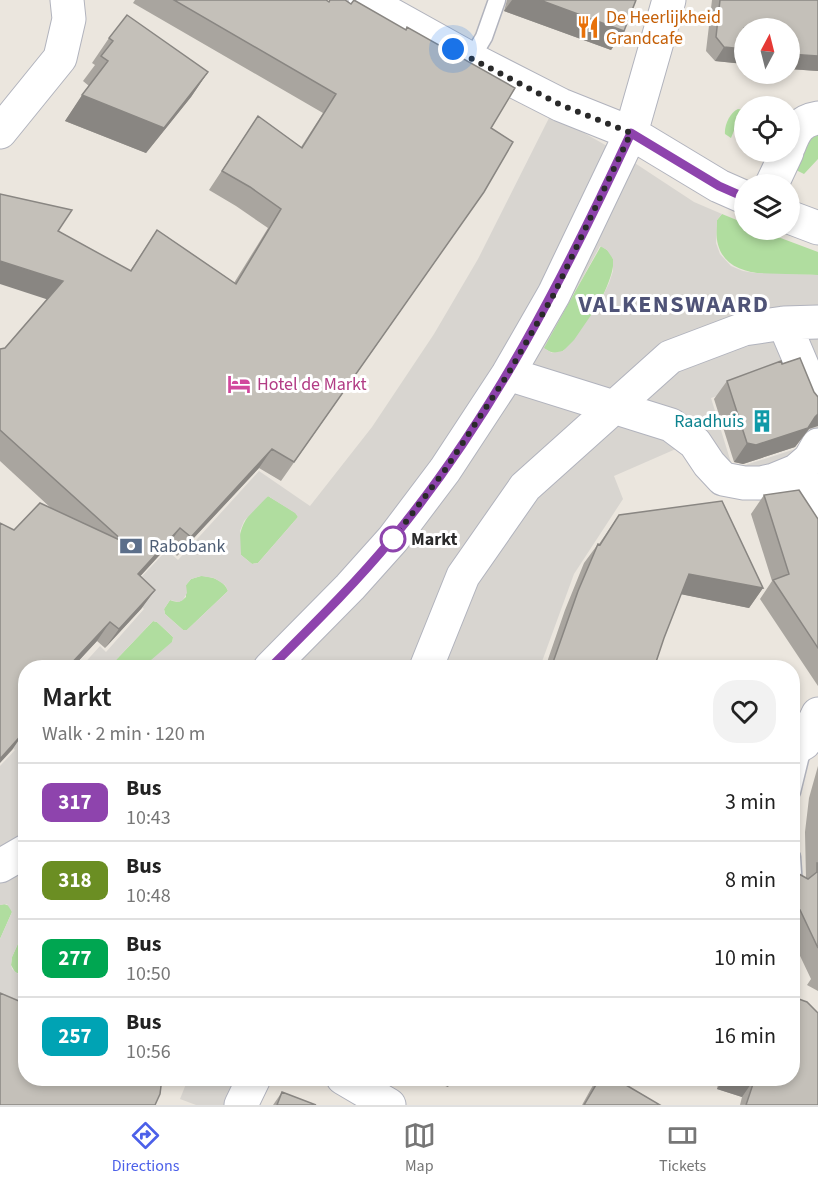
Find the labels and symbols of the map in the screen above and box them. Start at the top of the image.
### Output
place label: De Heerlijkheid Grandcafe [606,5,721,51]
restaurant icon: De Heerlijkheid Grandcafe [575,14,601,40]
north arrow [734,18,800,84]
your location [438,34,468,64]
district label: VALKENSWAARD [577,287,770,322]
hotel icon: Hotel de Markt [226,371,252,397]
place label: Hotel de Markt [257,372,367,397]
building icon: Raadhuis [749,408,775,434]
place label: Raadhuis [674,409,744,434]
marker: Markt [380,526,406,552]
place label: Markt [411,527,458,552]
bank icon: Rabobank [118,533,144,559]
place label: Rabobank [149,534,226,559]

